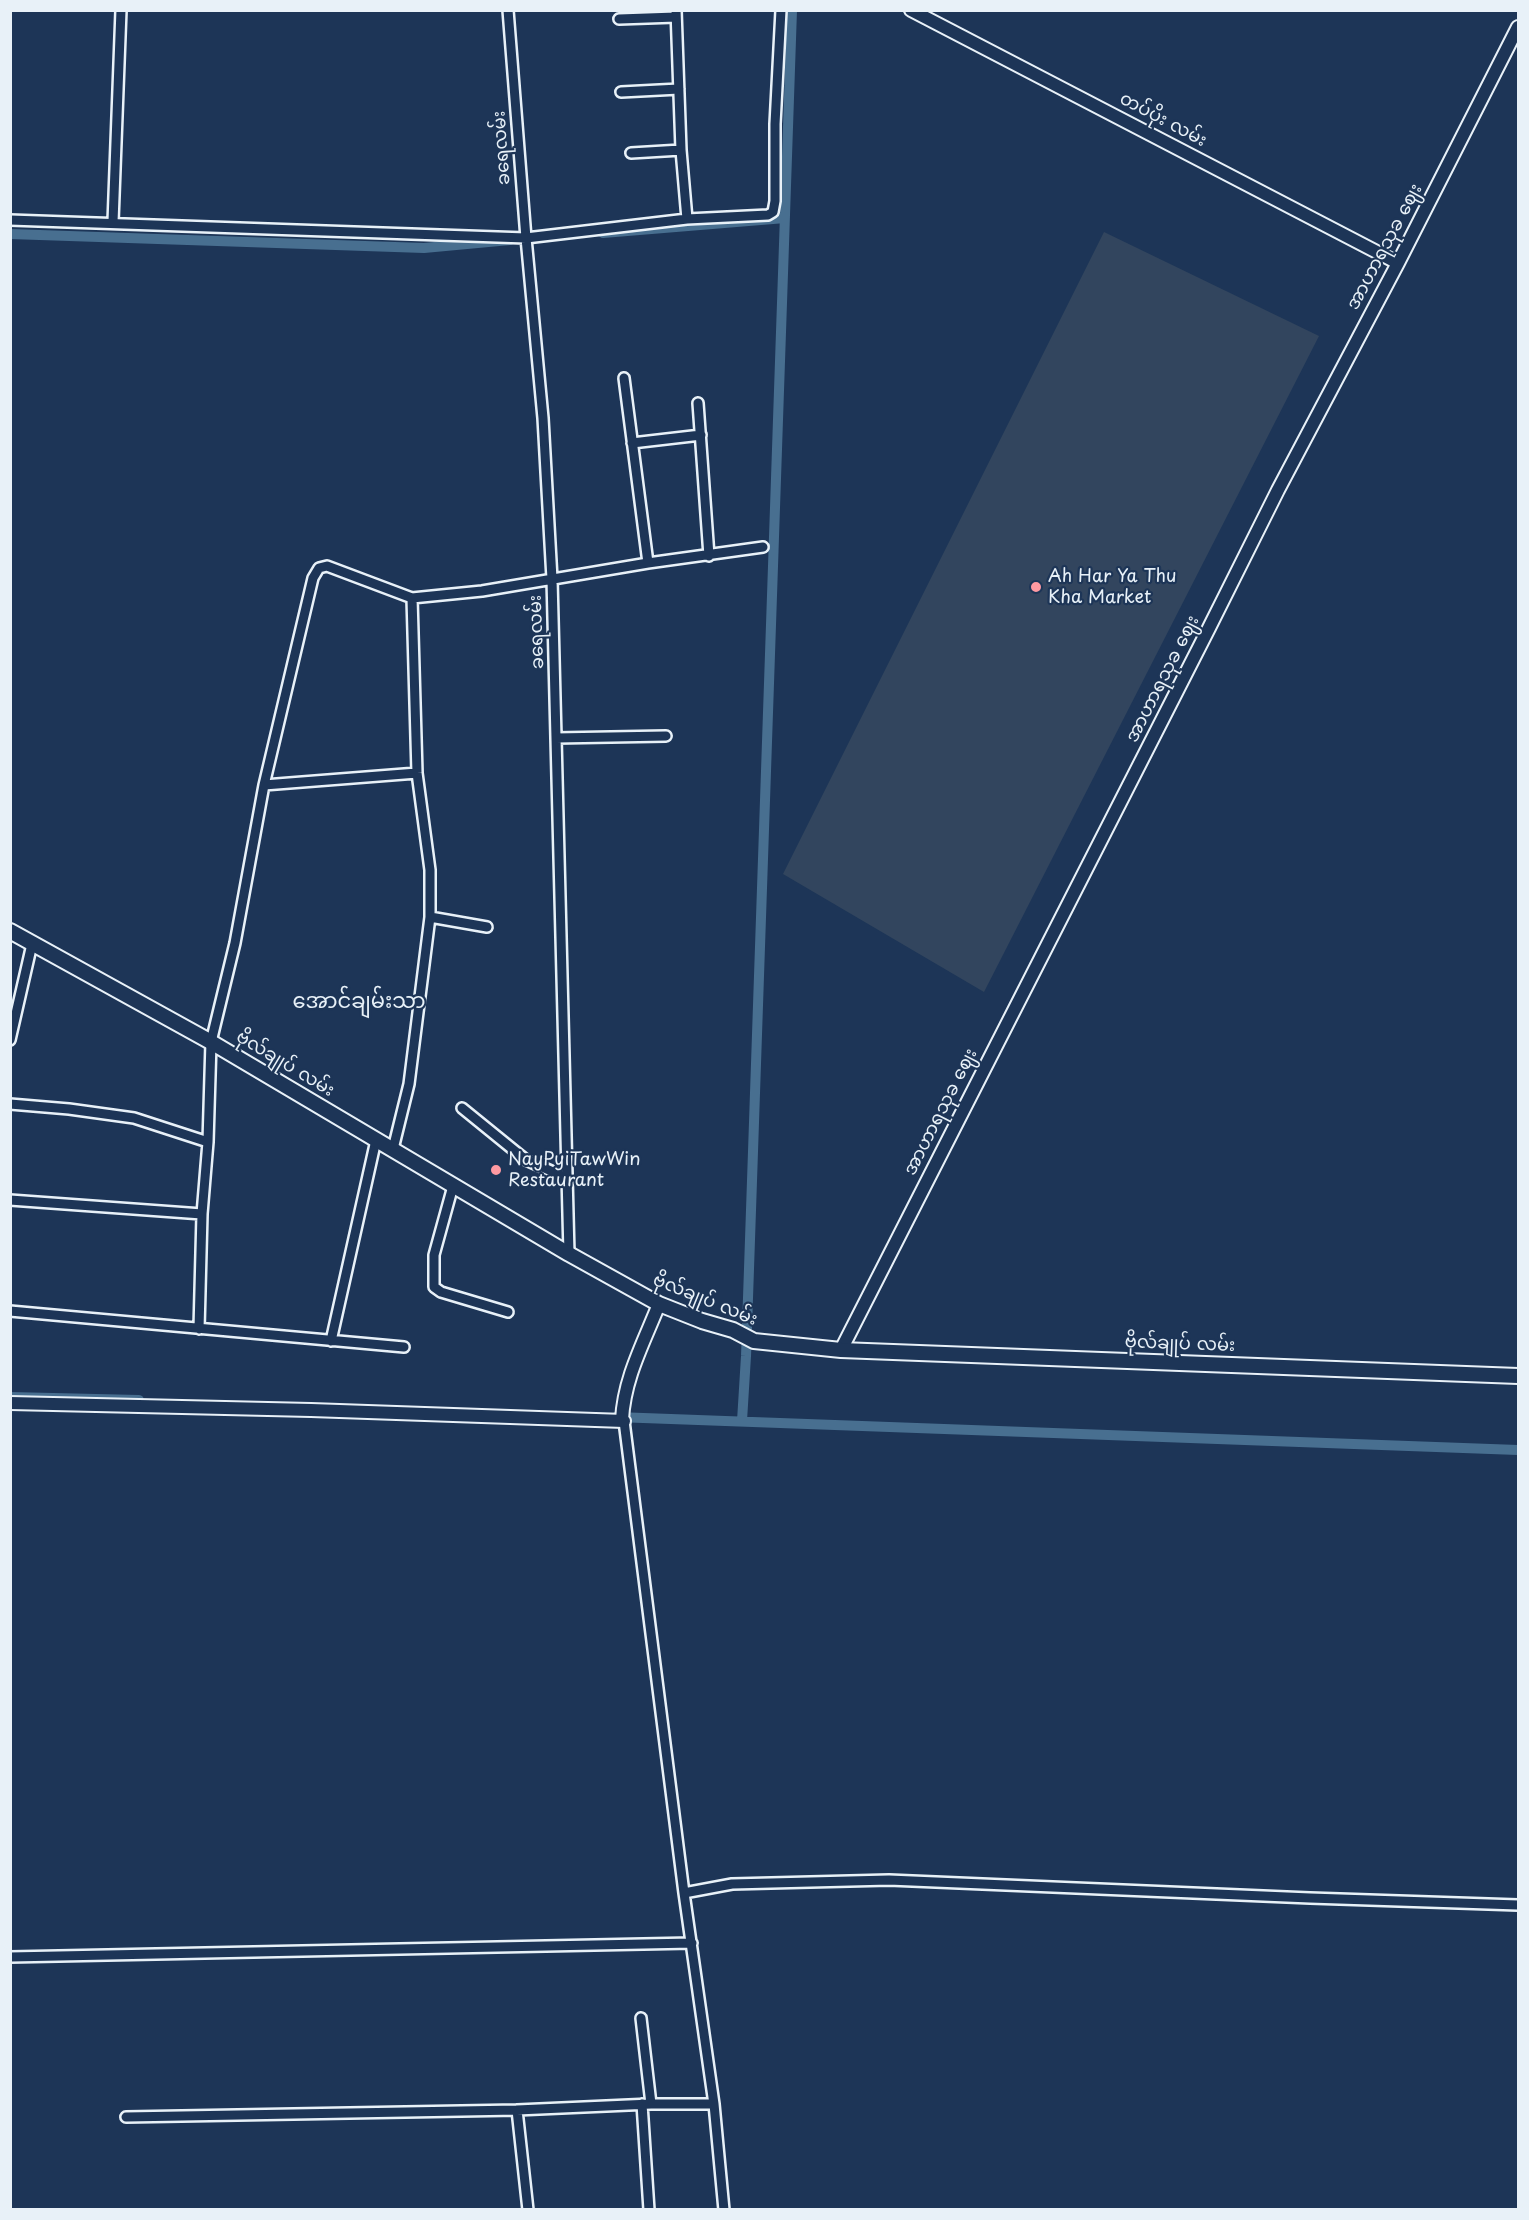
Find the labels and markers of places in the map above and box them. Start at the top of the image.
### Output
place label: Ah Har Ya Thu Kha Market [1048,566,1177,608]
marker: Ah Har Ya Thu Kha Market [1029,580,1043,594]
place label: NayPyiTawWin Restaurant [508,1149,640,1192]
marker: NayPyiTawWin Restaurant [489,1163,503,1177]

